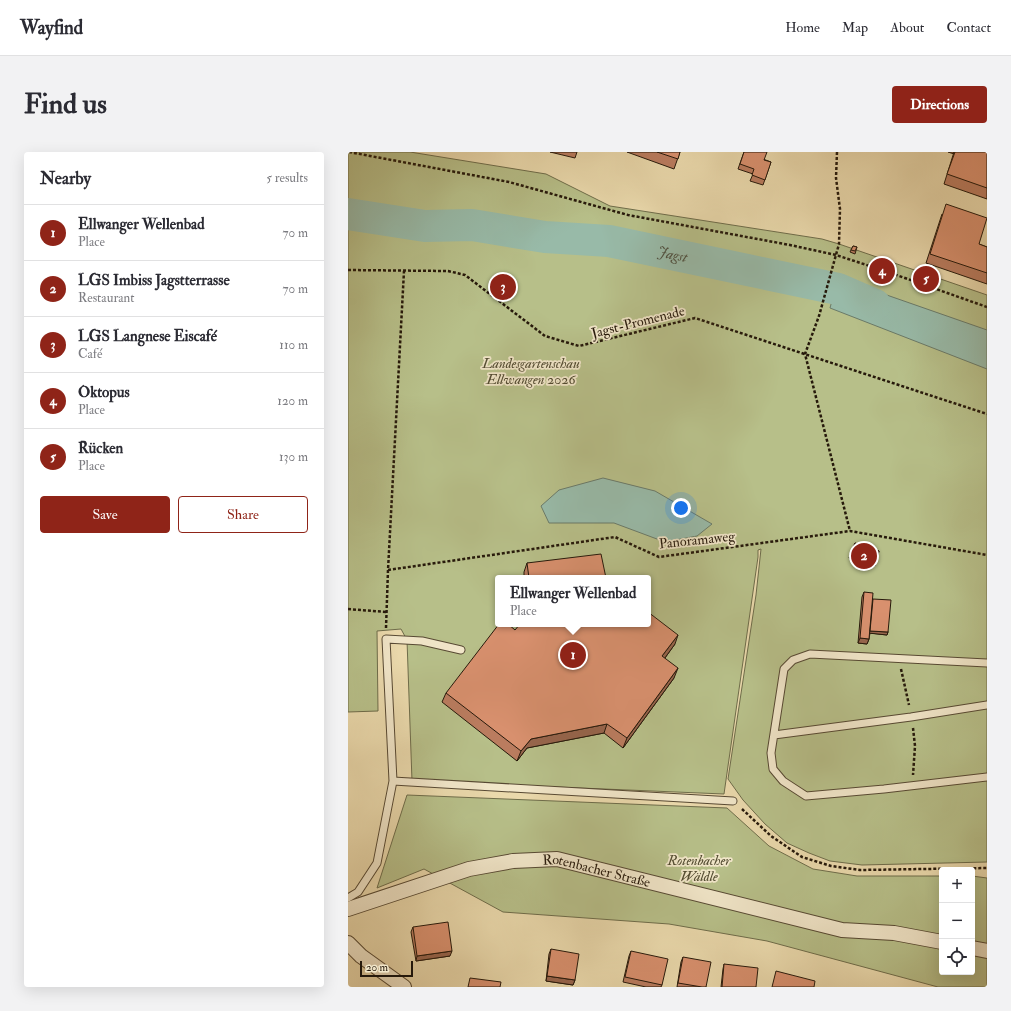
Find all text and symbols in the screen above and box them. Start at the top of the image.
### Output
text: Wayfind [20,16,83,40]
text: Home [785,19,820,36]
text: Map [842,19,868,36]
text: About [890,19,924,36]
text: Contact [946,19,991,36]
button: Directions [892,86,987,123]
text: Find us [24,87,107,122]
text: Nearby [40,168,91,189]
text: 5 results [266,170,308,186]
text: Ellwanger Wellenbad [78,215,205,234]
text: 1 [51,225,55,241]
text: 70 m [283,225,308,241]
text: Place [78,234,105,250]
water label: Jagst [656,242,690,267]
pin: 4 [869,256,895,286]
pin: 5 [913,264,939,294]
text: LGS Imbiss Jagstterrasse [78,271,230,290]
pin: 3 [490,272,516,302]
text: 2 [50,281,56,297]
text: 70 m [283,281,308,297]
text: Restaurant [78,290,134,306]
street label: Jagst-Promenade [589,302,687,342]
text: LGS Langnese Eiscafé [78,327,217,346]
text: 3 [51,337,56,353]
text: 110 m [279,337,308,353]
text: Café [78,346,102,362]
park label: Landesgartenschau Ellwangen 2026 [481,355,580,388]
text: Oktopus [78,383,130,402]
text: 4 [49,393,57,409]
text: 120 m [277,393,308,409]
text: Place [78,402,105,418]
text: Rücken [78,439,123,458]
text: 5 [50,449,56,465]
text: 130 m [279,449,308,465]
text: Place [78,458,105,474]
button: Save [40,496,170,533]
button: Share [178,496,308,533]
your location [671,498,691,518]
street label: Panoramaweg [658,527,737,552]
pin: 2 [851,541,877,571]
popup [495,575,651,627]
text: Ellwanger Wellenbad [510,584,636,603]
text: Place [510,603,537,619]
pin: 1 [560,640,586,670]
street label: Rotenbacher Straße [542,850,652,891]
park label: Rotenbacher Wäldle [667,852,731,885]
map controls [939,867,975,975]
button: + [939,867,975,903]
button: − [939,903,975,939]
button: locate [939,939,975,975]
scale bar [360,959,413,978]
text: 20 m [366,961,388,974]

